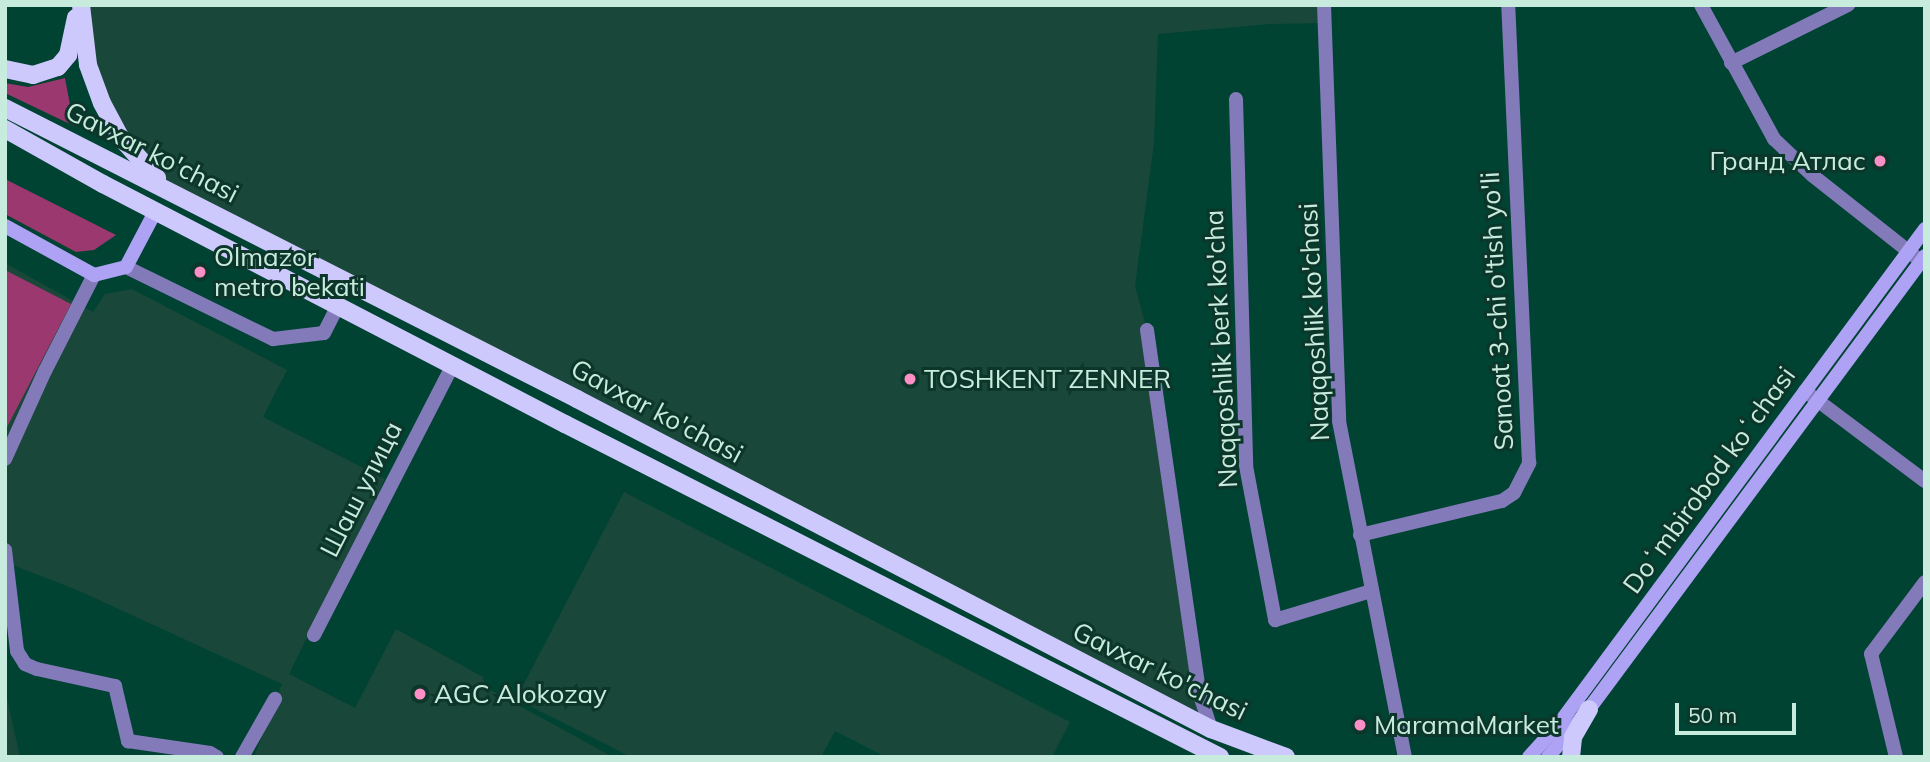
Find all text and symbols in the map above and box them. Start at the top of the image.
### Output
street label: Gavxar ko'chasi [60,95,244,209]
place label: Гранд Атлас [1709,145,1866,177]
marker: Гранд Атлас [1872,153,1888,169]
street label: Sanoat 3-chi o'tish yo'li [1474,171,1520,451]
street label: Naqqoshlik ko'chasi [1292,202,1336,442]
street label: Naqqoshlik berk ko'cha [1198,209,1244,489]
place label: Olmazor metro bekati [214,241,365,302]
marker: Olmazor metro bekati [192,264,208,280]
street label: Gavxar ko'chasi [566,353,748,469]
street label: Doʻmbirobod koʻchasi [1616,361,1802,599]
place label: TOSHKENT ZENNER [924,363,1171,395]
marker: TOSHKENT ZENNER [902,371,918,387]
street label: Шаш улица [314,416,408,562]
street label: Gavxar ko'chasi [1068,615,1252,727]
place label: AGC Alokozay [434,678,607,710]
marker: AGC Alokozay [412,686,428,702]
scale bar [1678,688,1799,732]
text: 50 m [1688,702,1737,728]
place label: MaramaMarket [1374,709,1559,741]
marker: MaramaMarket [1352,717,1368,733]

